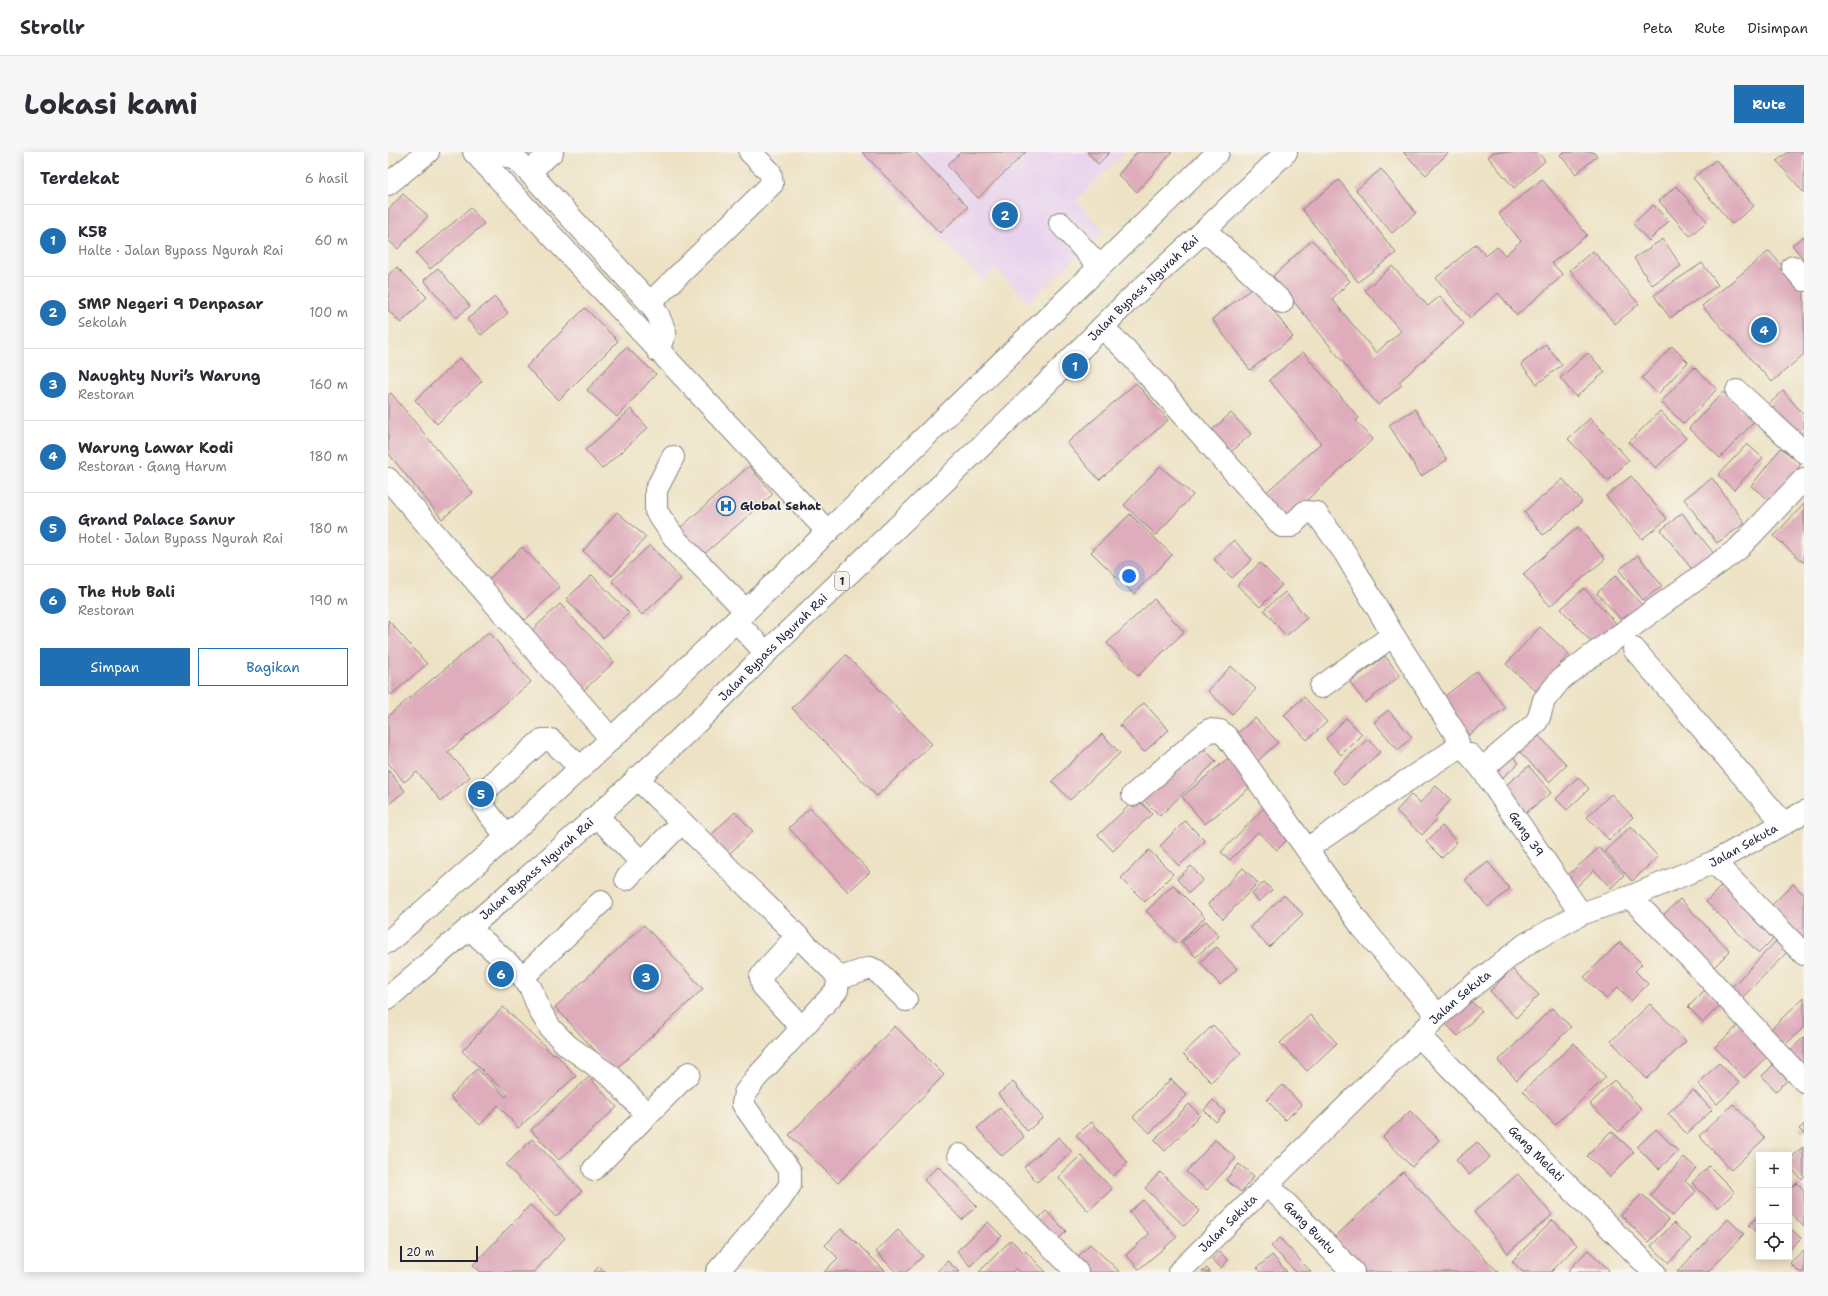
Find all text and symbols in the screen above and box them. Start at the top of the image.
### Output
text: Strollr [20,15,85,40]
text: Peta [1643,19,1672,37]
text: Rute [1694,19,1725,37]
text: Disimpan [1747,19,1808,37]
text: Lokasi kami [24,85,198,123]
button: Rute [1734,85,1804,123]
text: Terdekat [40,167,120,189]
text: 6 hasil [305,170,348,187]
pin: 2 [992,200,1018,230]
text: K5B [78,222,107,242]
text: 1 [50,232,56,249]
text: 60 m [315,232,348,249]
street label: Jalan Bypass Ngurah Rai [1085,232,1202,345]
text: Halte · Jalan Bypass Ngurah Rai [78,242,283,259]
text: SMP Negeri 9 Denpasar [78,294,264,314]
text: 2 [48,304,58,321]
text: 100 m [309,304,348,321]
text: Sekolah [78,314,127,331]
pin: 4 [1751,315,1777,345]
pin: 1 [1062,351,1088,381]
text: Naughty Nuri’s Warung [78,366,261,386]
text: 3 [48,376,58,393]
text: 160 m [310,376,348,393]
text: Restoran [78,386,134,403]
text: Warung Lawar Kodi [78,438,233,458]
text: 4 [48,448,58,465]
text: 180 m [309,448,348,465]
text: Restoran · Gang Harum [78,458,227,475]
hospital icon: Global Sehat [715,495,737,517]
place label: Global Sehat [740,498,821,514]
text: Grand Palace Sanur [78,510,235,530]
text: 5 [49,520,57,537]
text: 180 m [309,520,348,537]
text: Hotel · Jalan Bypass Ngurah Rai [78,530,283,547]
your location [1119,566,1139,586]
road number: 1 [835,572,849,590]
text: The Hub Bali [78,582,175,602]
street label: Jalan Bypass Ngurah Rai [715,590,831,705]
text: 6 [48,592,58,609]
text: 190 m [309,592,348,609]
text: Restoran [78,602,134,619]
button: Simpan [40,648,190,686]
button: Bagikan [198,648,348,686]
pin: 5 [468,779,494,809]
street label: Gang 39 [1505,808,1547,860]
street label: Jalan Bypass Ngurah Rai [476,814,597,923]
street label: Jalan Sekuta [1707,820,1781,871]
pin: 6 [488,959,514,989]
pin: 3 [633,962,659,992]
street label: Jalan Sekuta [1426,966,1495,1028]
street label: Gang Melati [1505,1122,1567,1185]
map controls [1756,1152,1792,1260]
button: + [1756,1152,1792,1188]
button: − [1756,1188,1792,1224]
street label: Jalan Sekuta [1195,1191,1261,1256]
street label: Gang Buntu [1280,1198,1339,1258]
button: locate [1756,1224,1792,1260]
scale bar [400,1244,478,1263]
text: 20 m [406,1245,434,1260]

